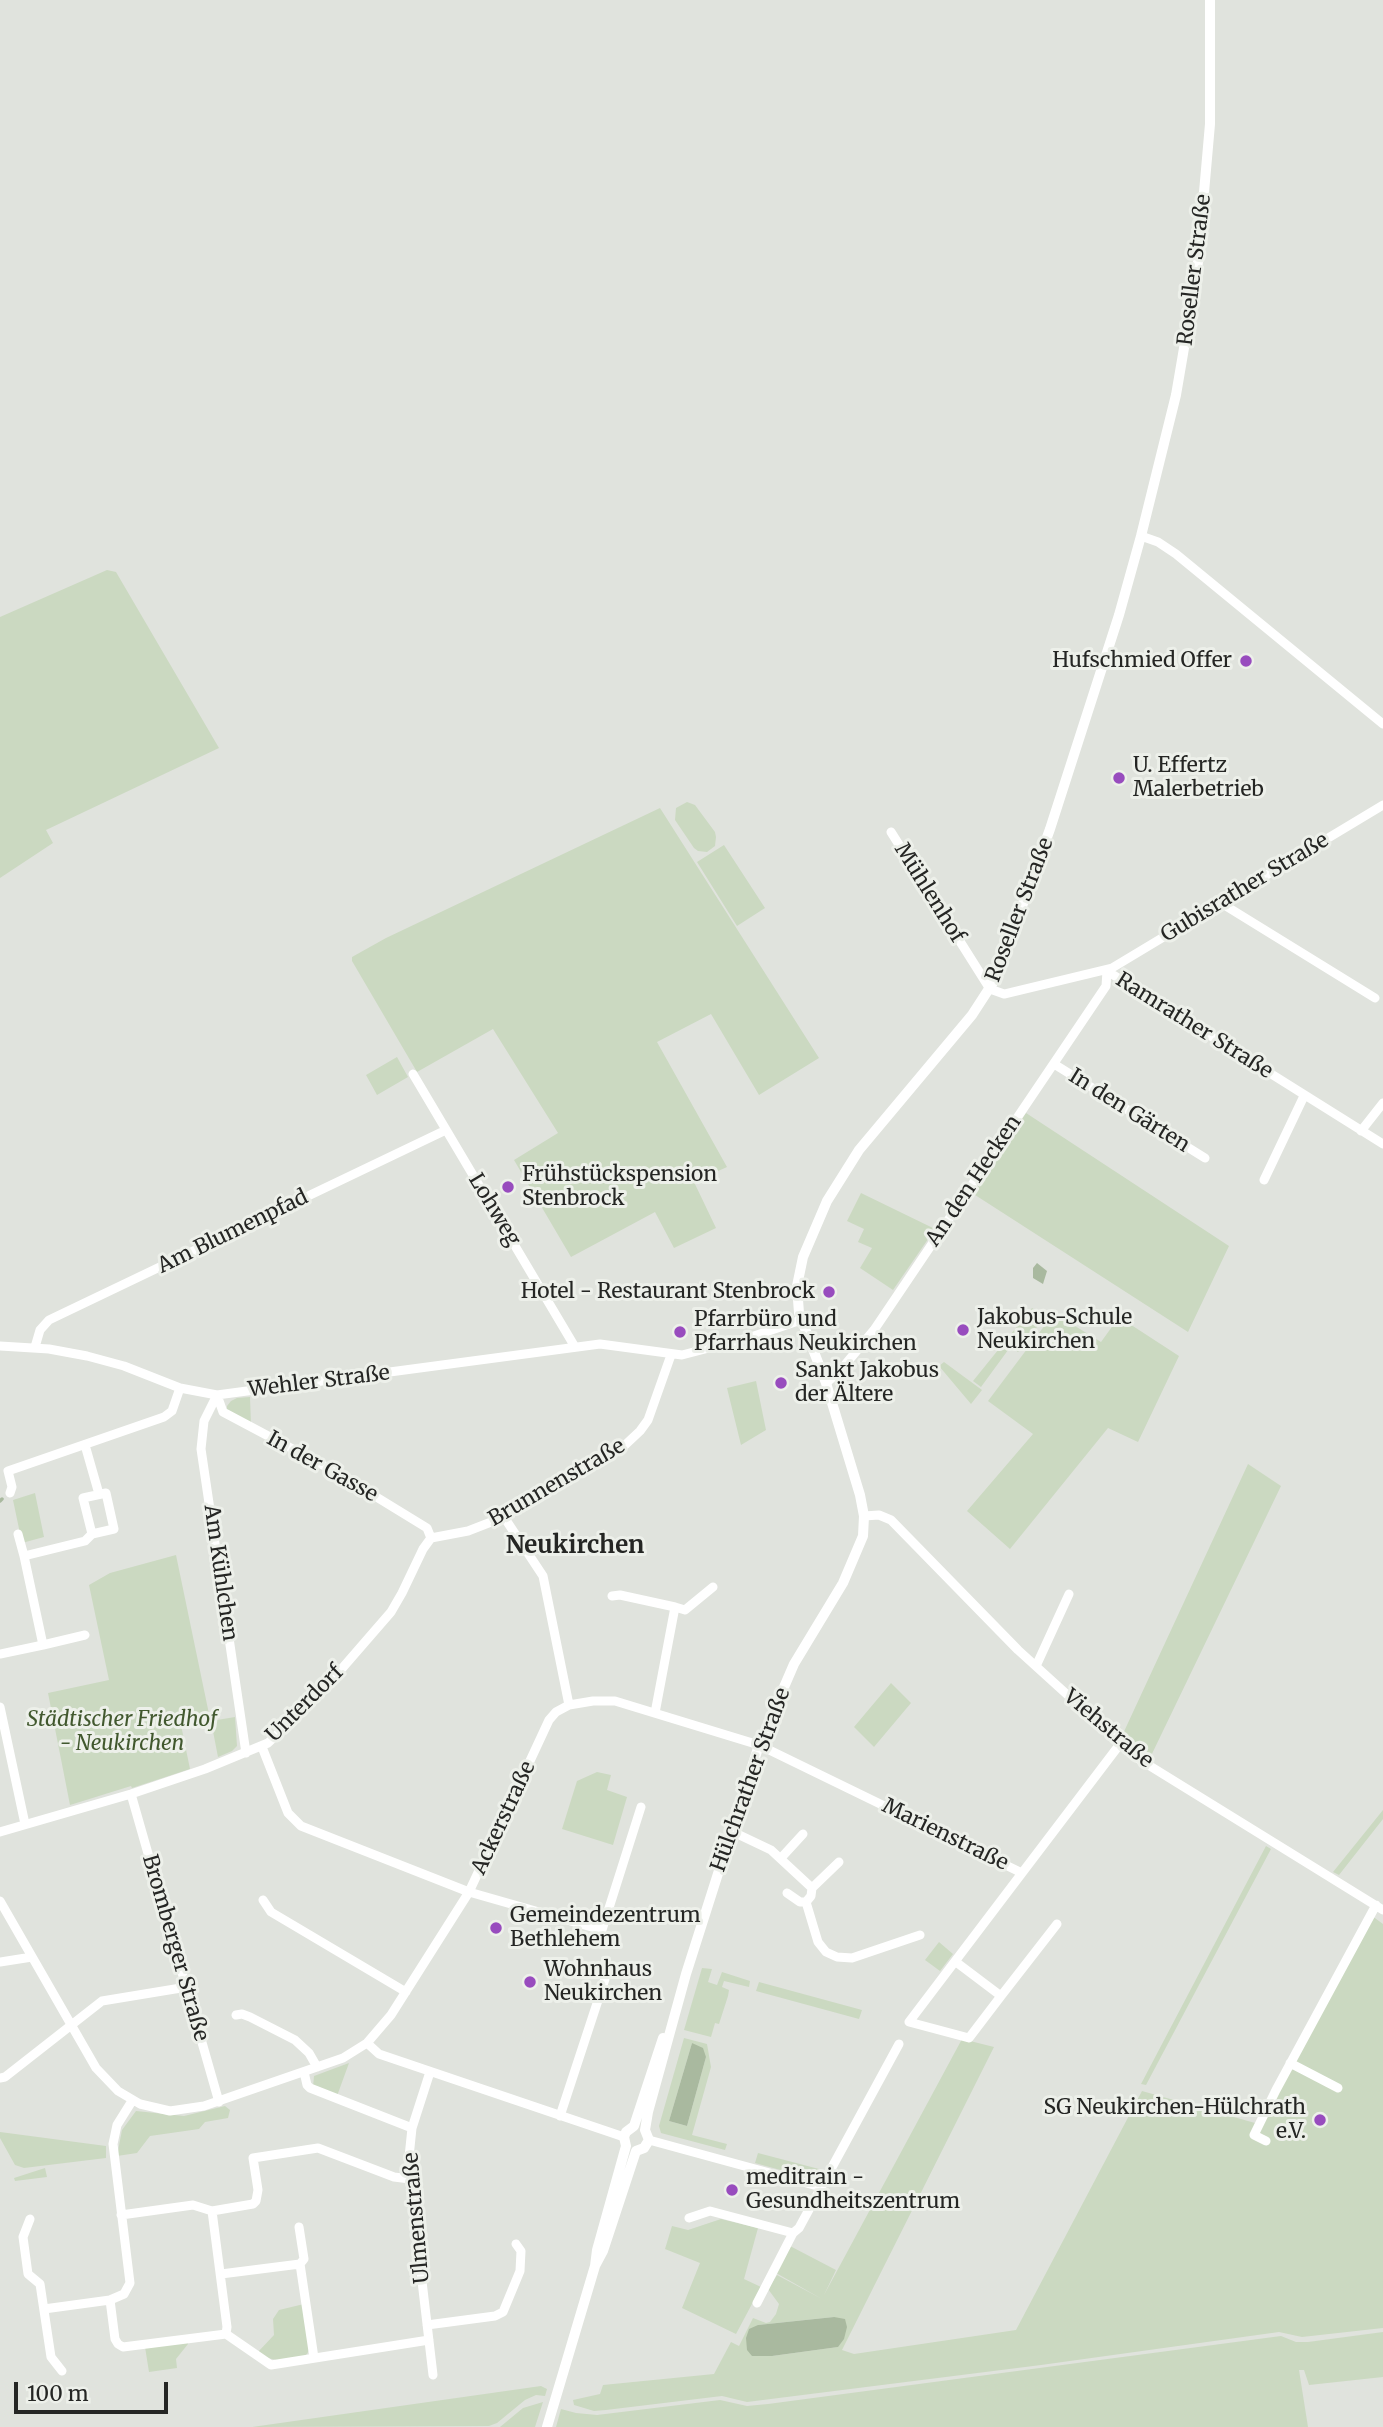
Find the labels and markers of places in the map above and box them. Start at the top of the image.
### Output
place label: Hufschmied Offer [1052,648,1232,674]
marker: Hufschmied Offer [1238,653,1254,669]
place label: U. Effertz Malerbetrieb [1133,753,1264,803]
marker: U. Effertz Malerbetrieb [1111,770,1127,786]
place label: Frühstückspension Stenbrock [522,1162,717,1212]
marker: Frühstückspension Stenbrock [500,1179,516,1195]
place label: Hotel - Restaurant Stenbrock [521,1279,815,1305]
marker: Hotel - Restaurant Stenbrock [821,1284,837,1300]
place label: Jakobus-Schule Neukirchen [977,1305,1132,1355]
place label: Pfarrbüro und Pfarrhaus Neukirchen [694,1307,917,1357]
marker: Jakobus-Schule Neukirchen [955,1322,971,1338]
marker: Pfarrbüro und Pfarrhaus Neukirchen [672,1324,688,1340]
place label: Sankt Jakobus der Ältere [795,1358,939,1408]
marker: Sankt Jakobus der Ältere [773,1375,789,1391]
place label: Gemeindezentrum Bethlehem [510,1903,701,1953]
marker: Gemeindezentrum Bethlehem [488,1920,504,1936]
place label: Wohnhaus Neukirchen [544,1957,662,2007]
marker: Wohnhaus Neukirchen [522,1974,538,1990]
place label: SG Neukirchen-Hülchrath e.V. [1043,2095,1306,2145]
marker: SG Neukirchen-Hülchrath e.V. [1312,2112,1328,2128]
place label: meditrain - Gesundheitszentrum [746,2165,960,2215]
marker: meditrain - Gesundheitszentrum [724,2182,740,2198]

